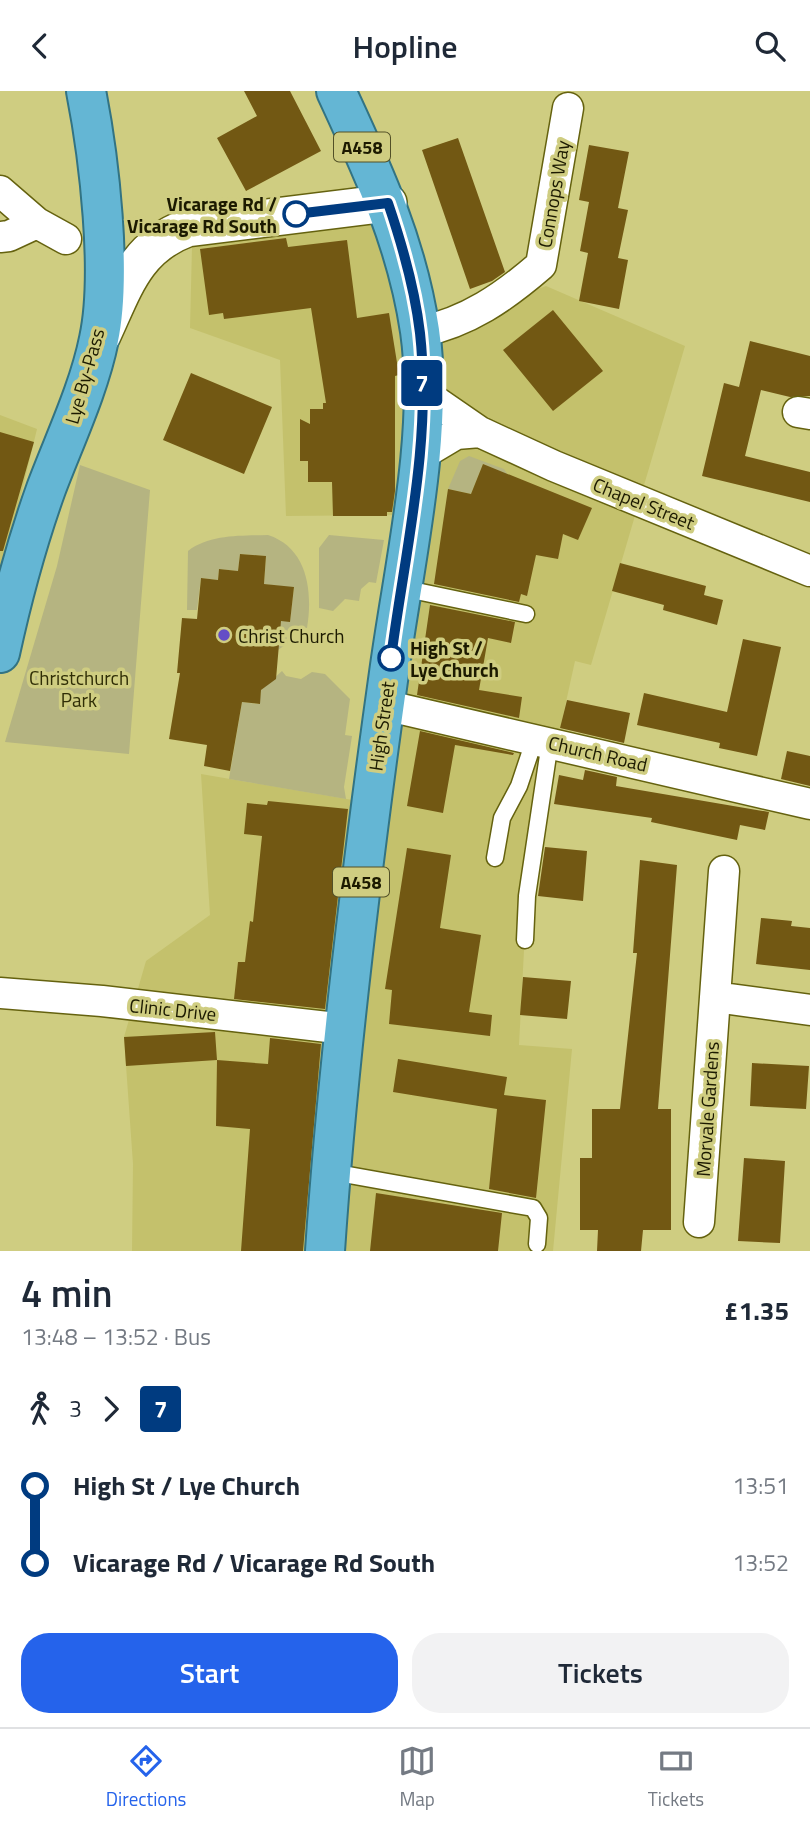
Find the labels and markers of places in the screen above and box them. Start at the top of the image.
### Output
place label: Vicarage Rd / Vicarage Rd South [127,189,277,240]
marker: Vicarage Rd / Vicarage Rd South [283,201,309,227]
place label: Christ Church [238,621,344,650]
marker: Christ Church [216,627,232,643]
place label: High St / Lye Church [410,633,499,684]
marker: High St / Lye Church [378,645,404,671]

